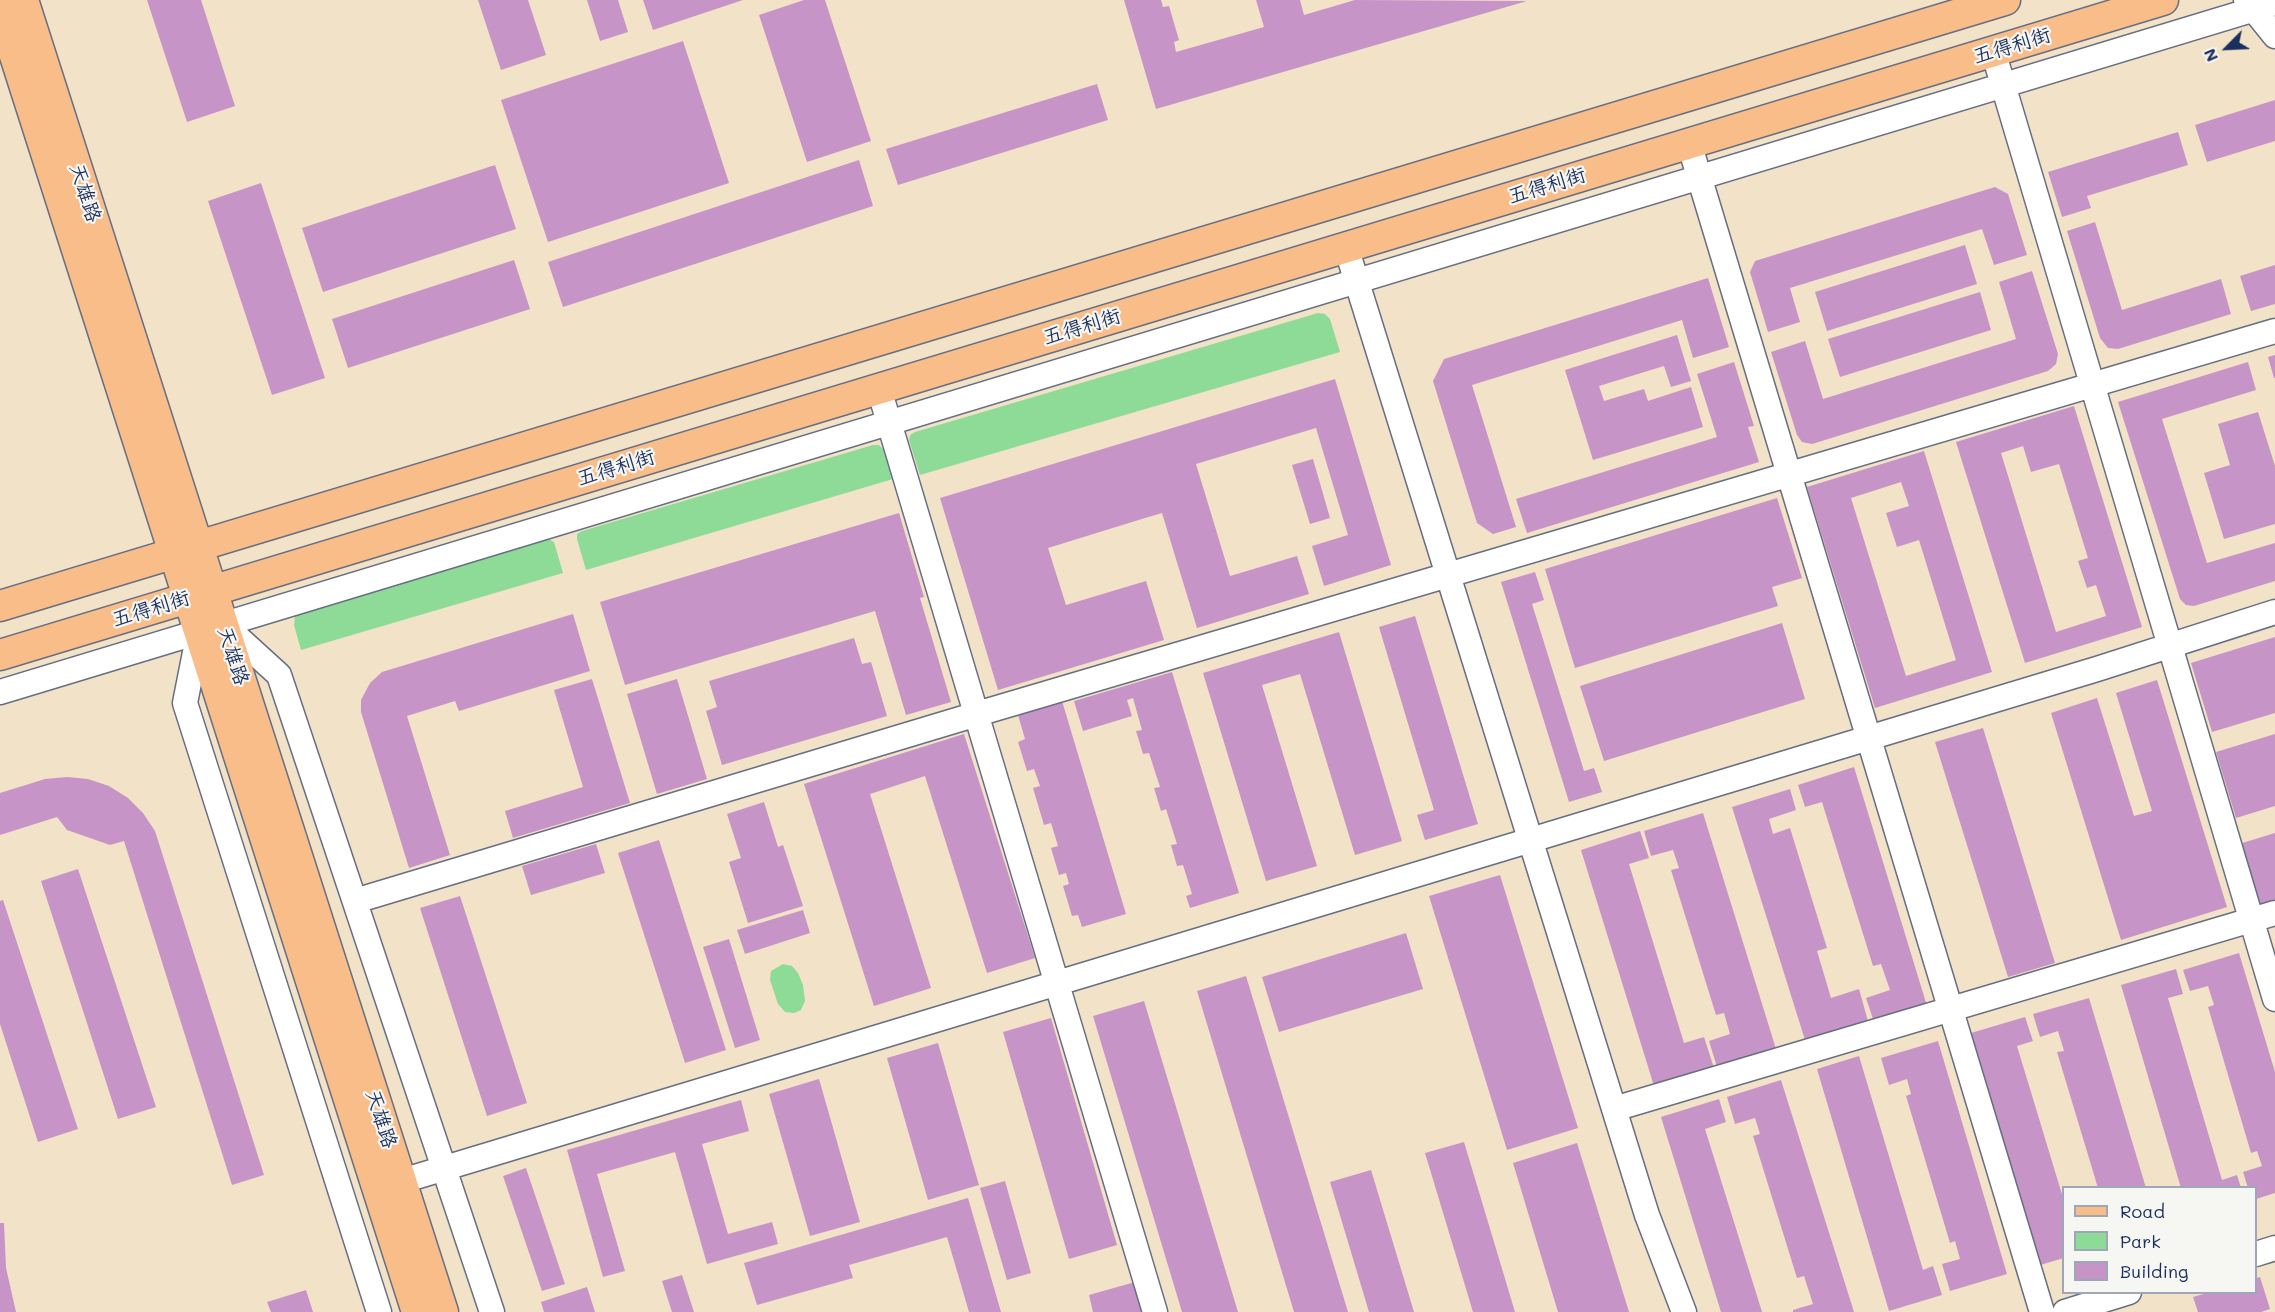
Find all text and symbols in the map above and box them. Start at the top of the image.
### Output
north arrow [2197,18,2257,78]
street label: 五得利街 [1970,23,2054,69]
text: N [2198,46,2222,65]
street label: 天雄路 [64,161,106,225]
street label: 五得利街 [1505,163,1589,209]
street label: 五得利街 [1040,304,1124,350]
street label: 五得利街 [574,445,658,491]
street label: 五得利街 [109,586,193,632]
street label: 天雄路 [212,624,254,688]
street label: 天雄路 [360,1087,402,1151]
legend [2062,1186,2257,1294]
text: Road [2120,1199,2165,1223]
text: Park [2120,1229,2161,1253]
text: Building [2120,1259,2188,1283]

